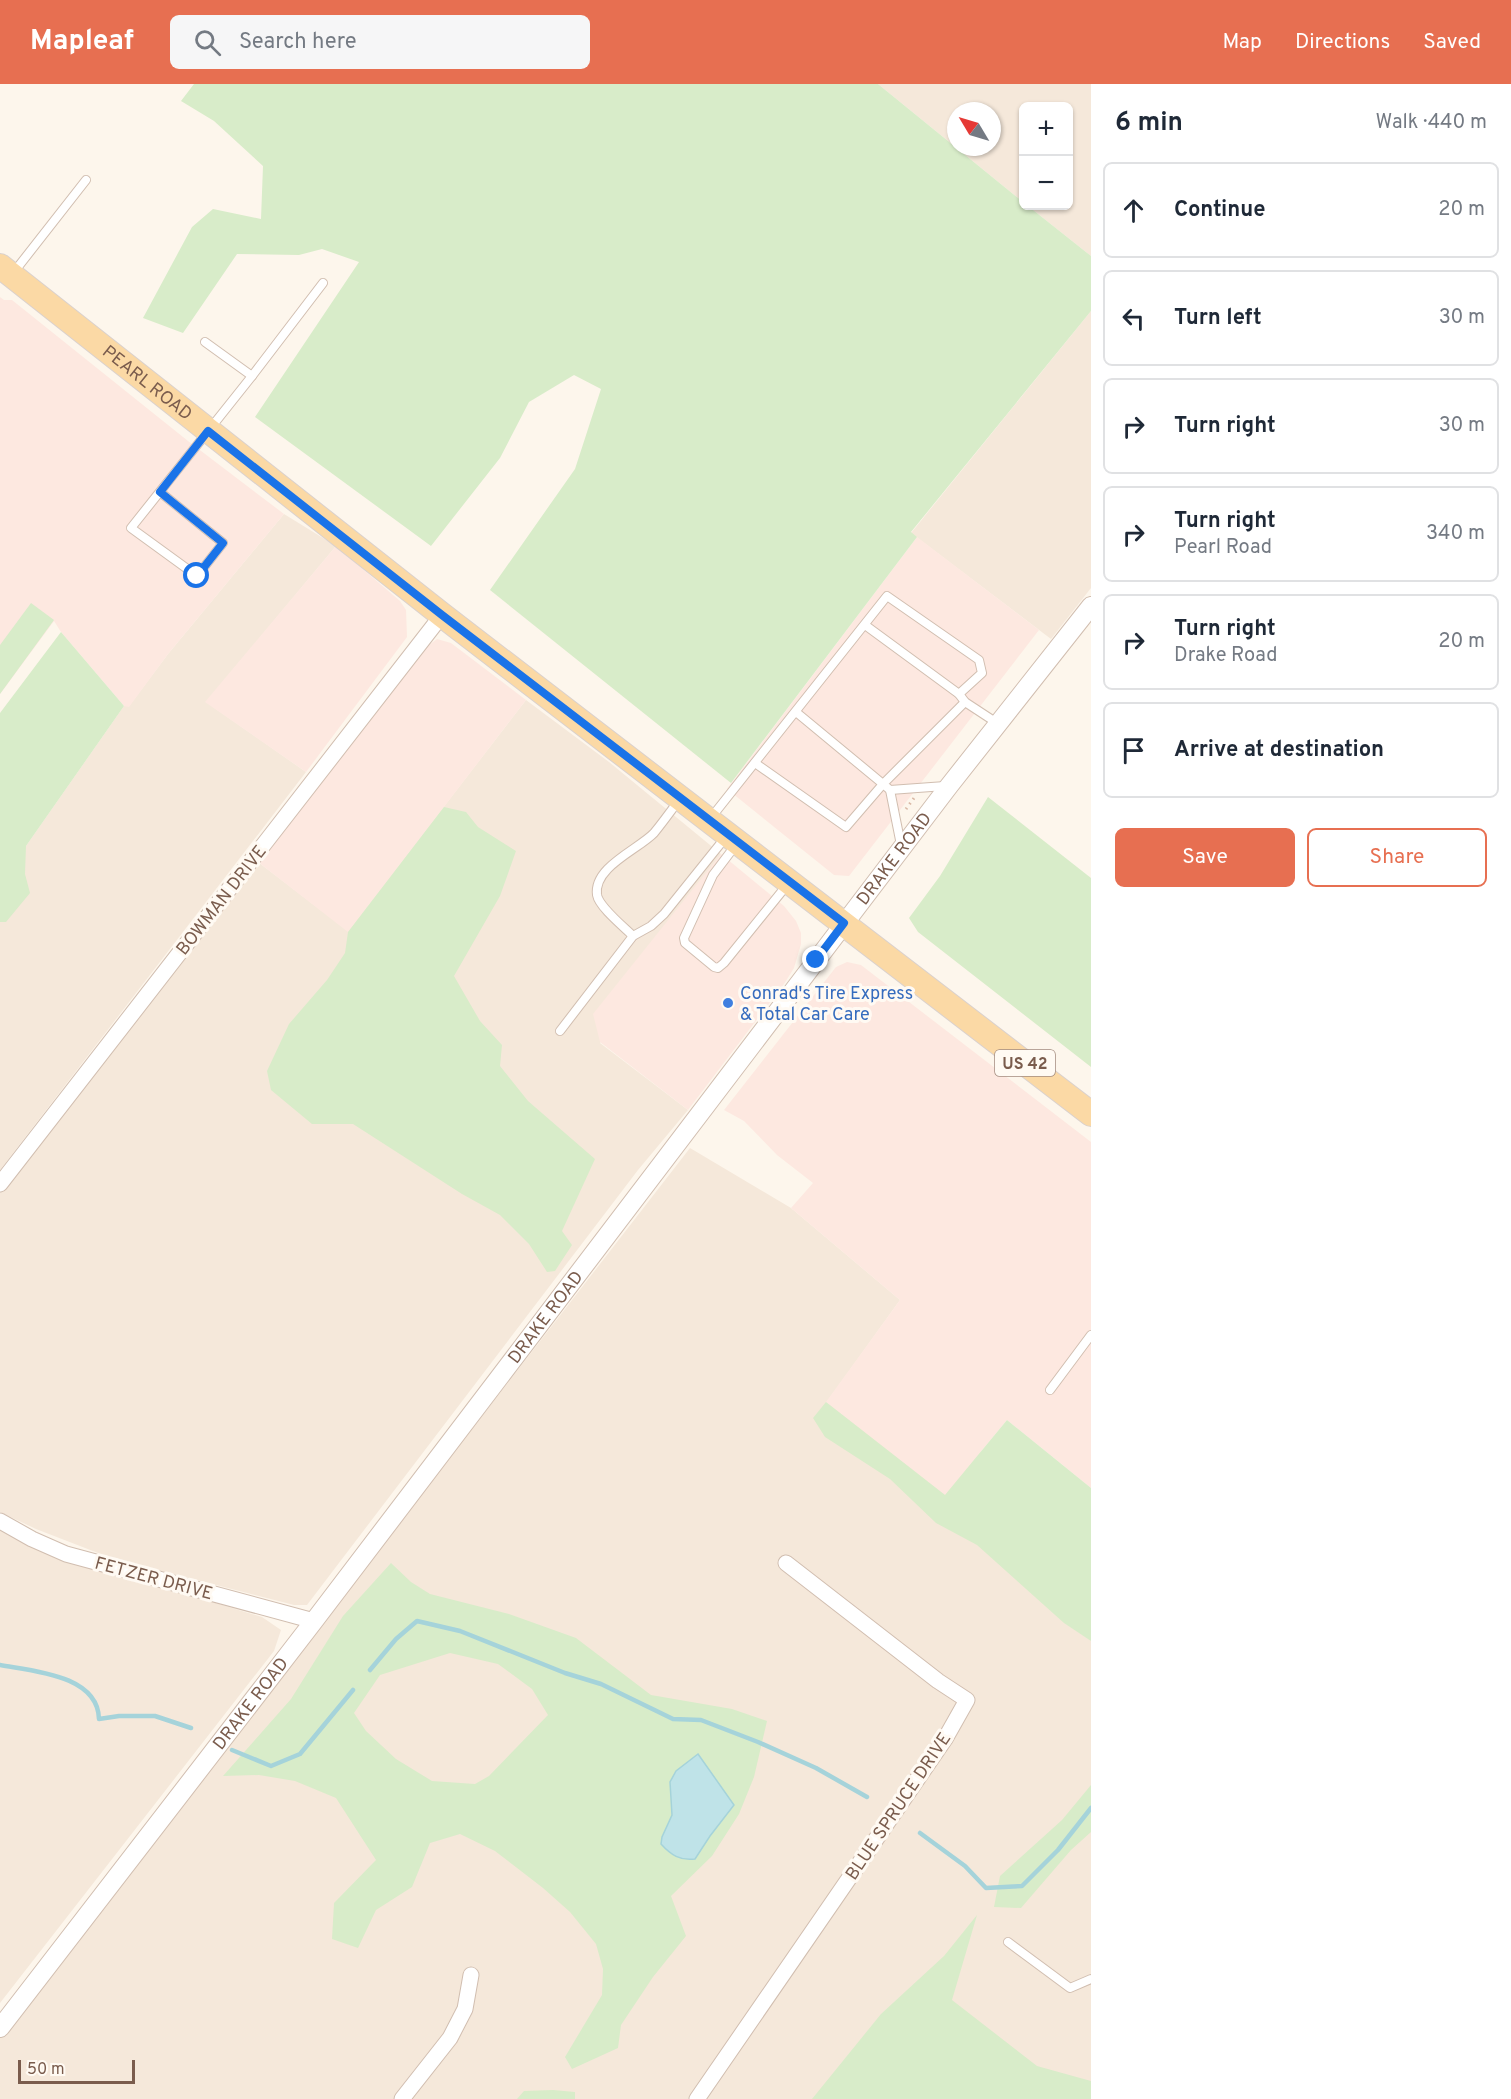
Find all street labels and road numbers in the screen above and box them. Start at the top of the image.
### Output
street label: PEARL ROAD [97,341,196,426]
street label: DRAKE ROAD [852,808,938,911]
street label: BOWMAN DRIVE [172,841,272,961]
road number: US 42 [995,1050,1055,1076]
street label: DRAKE ROAD [504,1267,589,1369]
street label: FETZER DRIVE [92,1553,215,1606]
street label: DRAKE ROAD [209,1653,295,1755]
street label: BLUE SPRUCE DRIVE [841,1729,957,1885]

